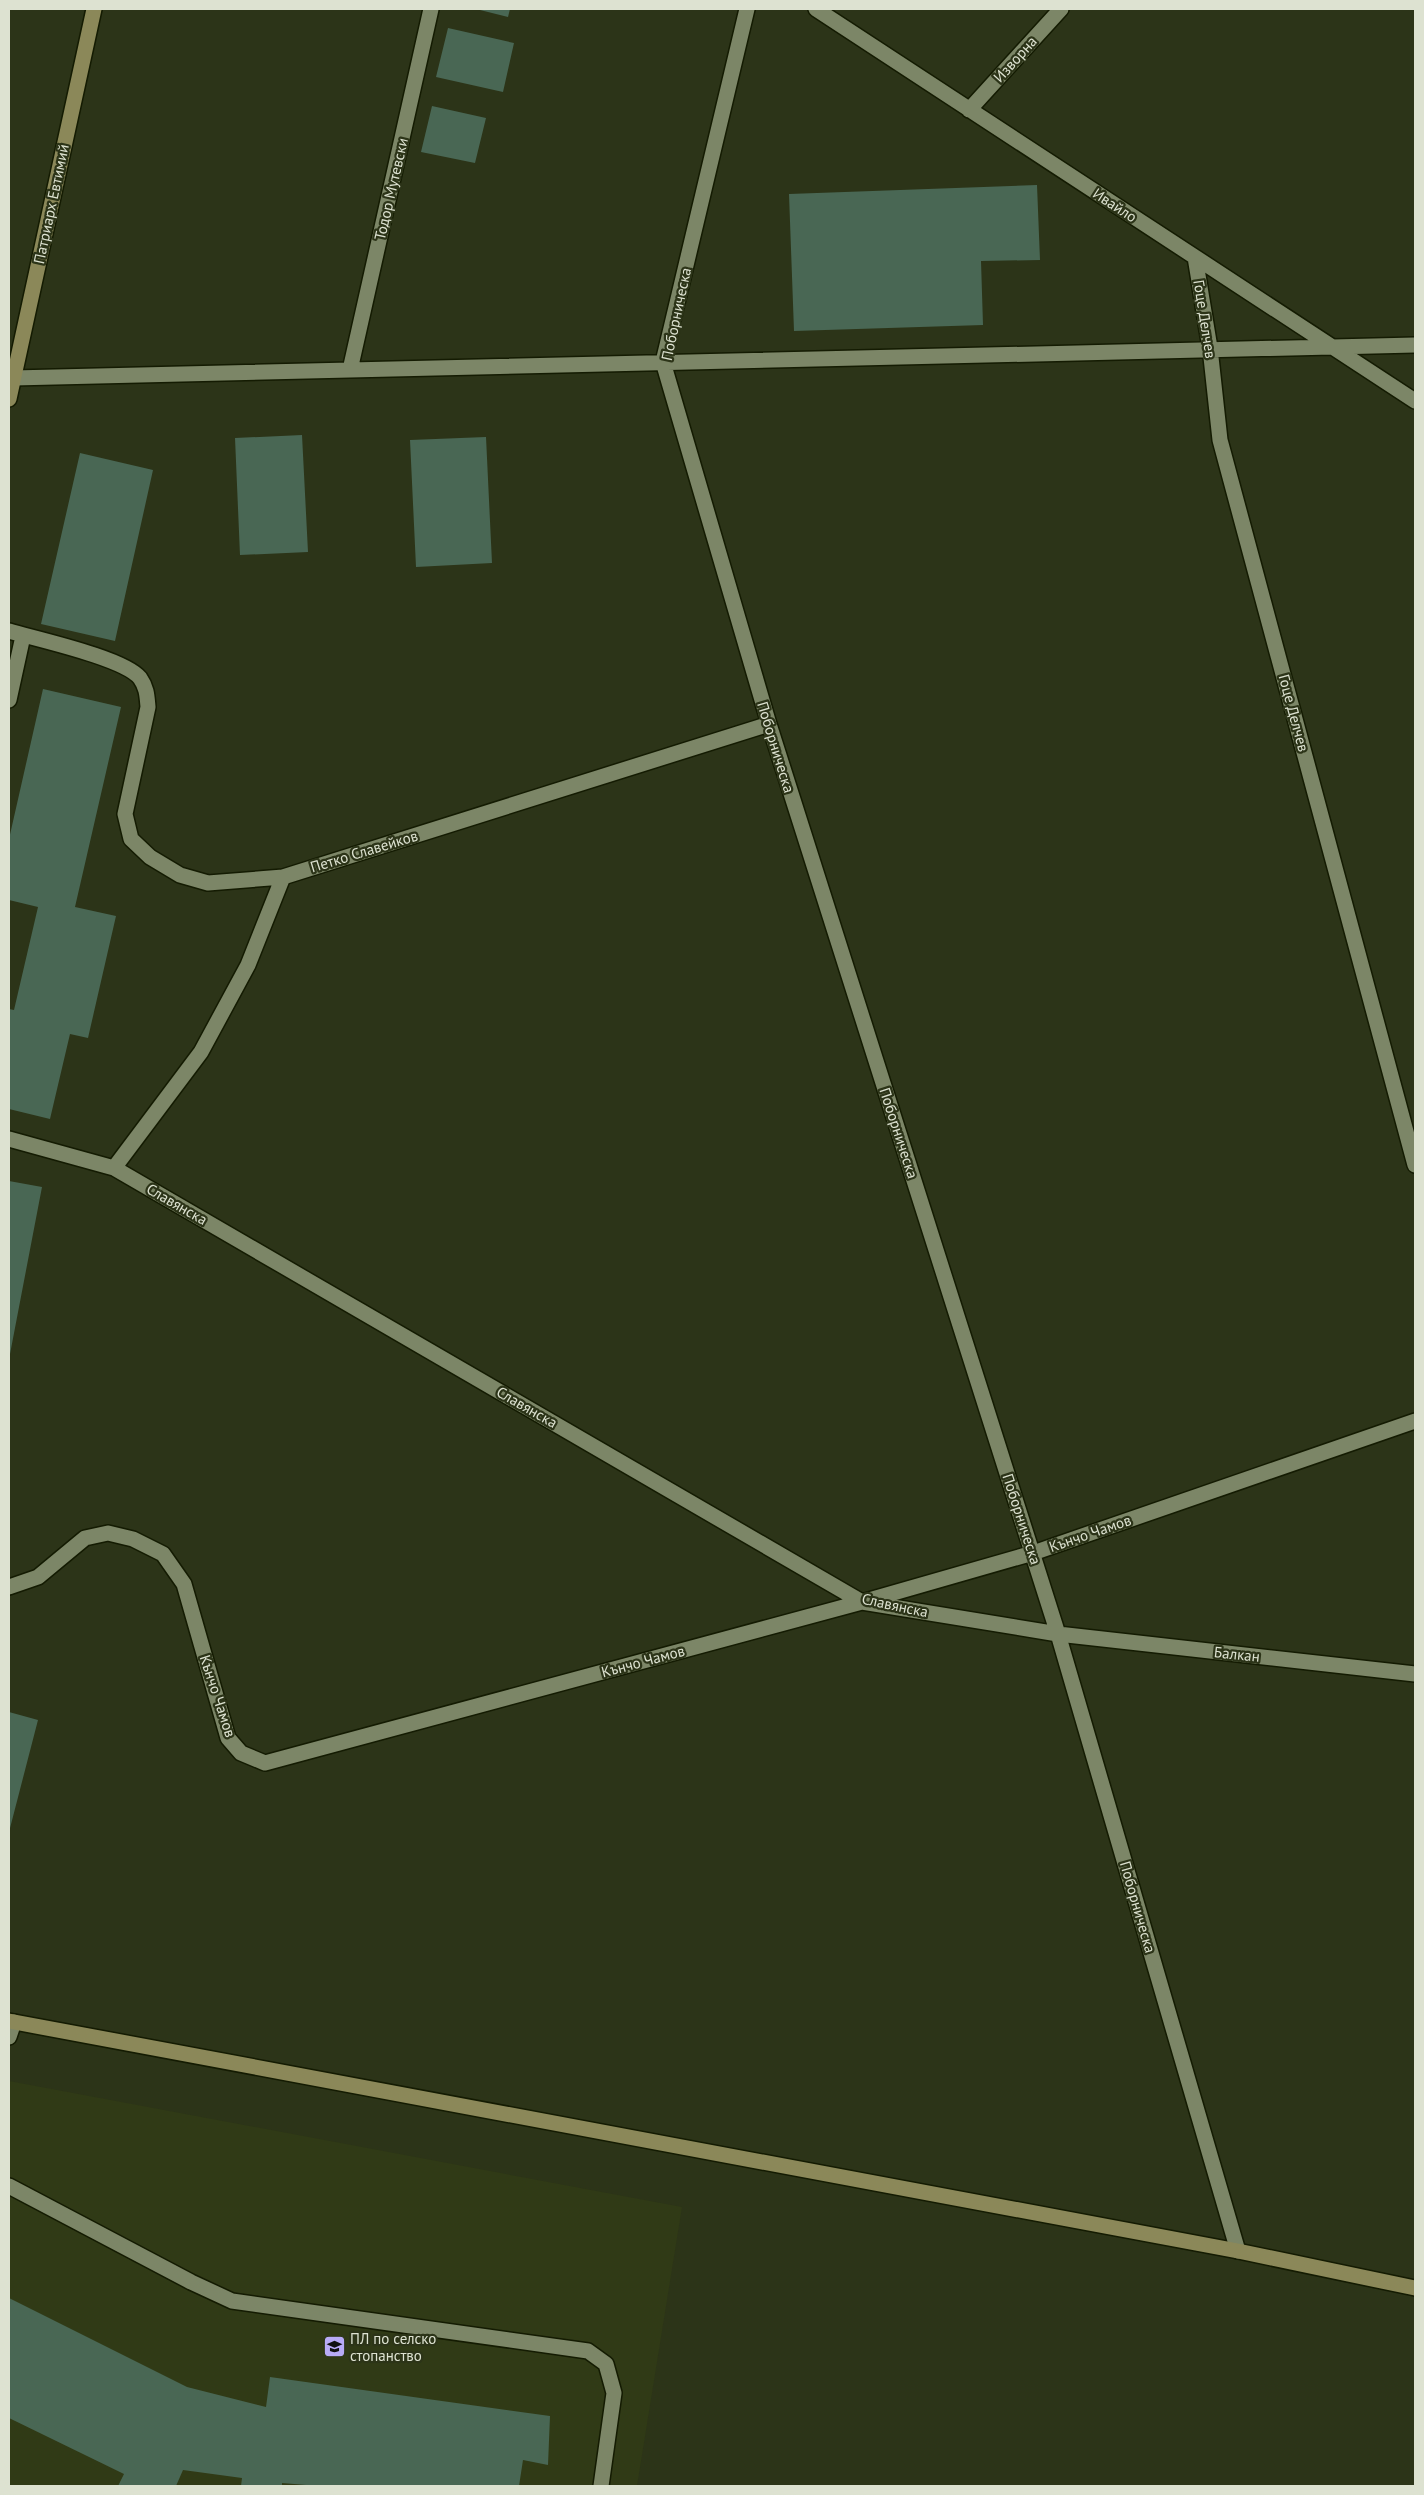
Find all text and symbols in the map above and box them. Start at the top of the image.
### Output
street label: Изворна [989,32,1041,86]
street label: Тодор Мутевски [370,136,412,242]
street label: Патриарх Евтимий [29,142,73,266]
street label: Ивайло [1089,184,1141,226]
street label: Поборническа [657,266,695,362]
street label: Гоце Делчев [1189,278,1221,360]
street label: Гоце Делчев [1275,672,1313,754]
street label: Поборническа [753,699,799,795]
street label: Петко Славейков [308,826,420,876]
street label: Поборническа [875,1085,923,1181]
street label: Славянска [143,1179,211,1229]
street label: Славянска [493,1382,561,1432]
street label: Поборническа [998,1471,1046,1567]
street label: Кънчо Чамов [1046,1510,1134,1556]
street label: Славянска [860,1589,930,1621]
street label: Кънчо Чамов [599,1641,687,1681]
street label: Балкан [1213,1642,1261,1666]
street label: Кънчо Чамов [196,1652,240,1740]
street label: Поборническа [1116,1859,1160,1955]
place label: ПЛ по селско стопанство [350,2329,436,2365]
school or university icon: ПЛ по селско стопанство [322,2335,346,2359]

